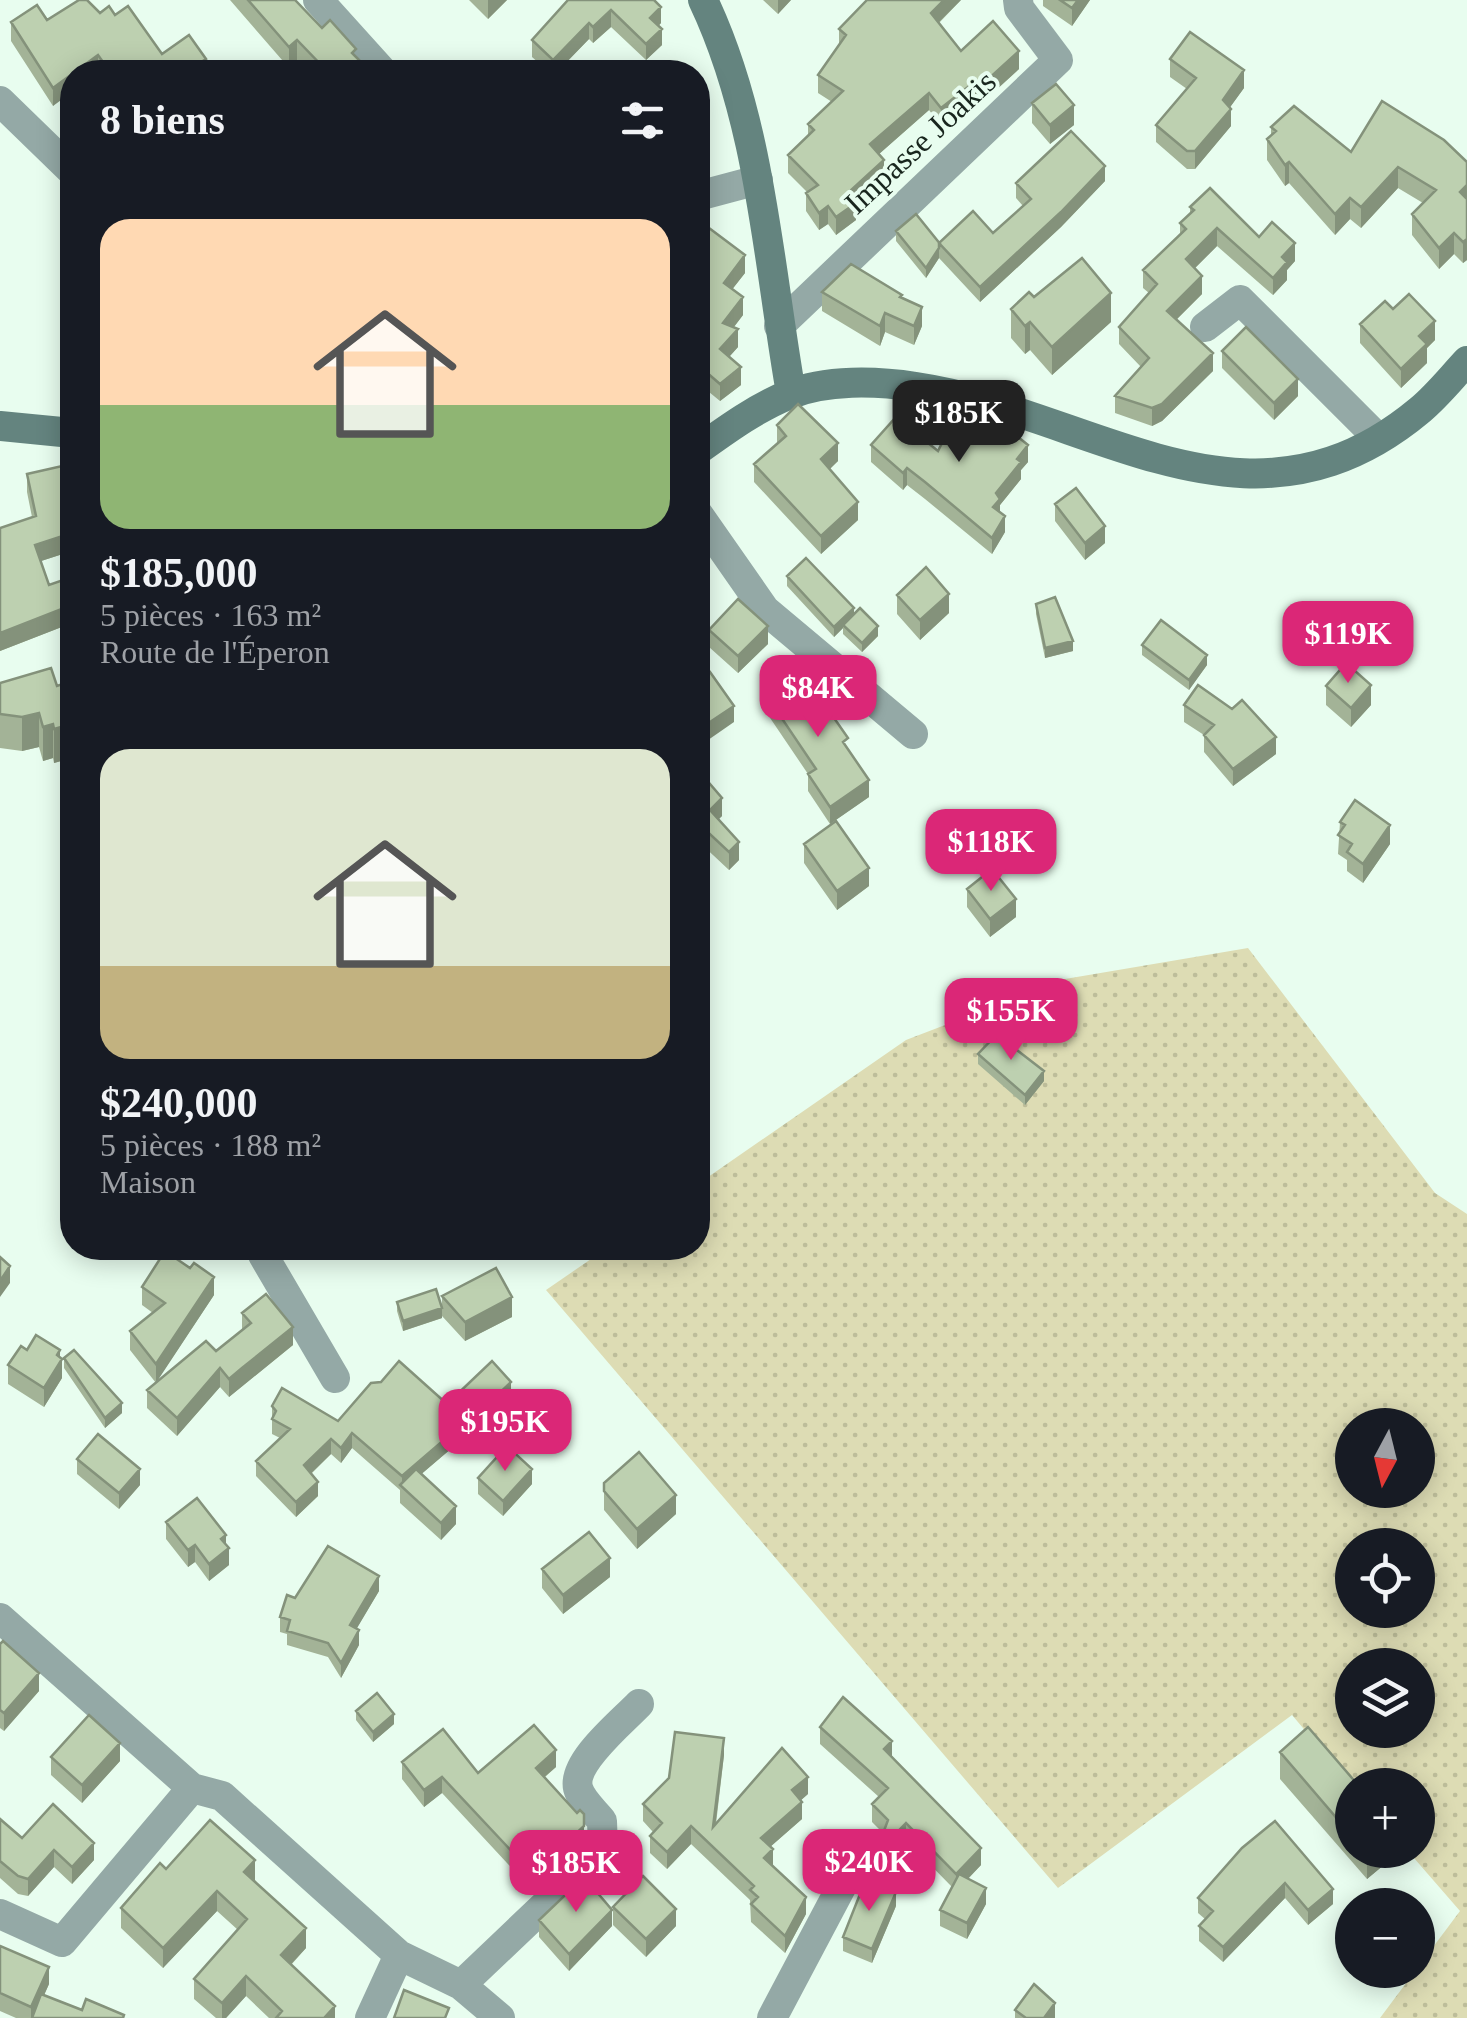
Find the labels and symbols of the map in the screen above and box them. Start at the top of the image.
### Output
street label: Impasse Joakis [837,63,1003,221]
pin: $185K [889,380,1029,465]
pin: $119K [1278,601,1418,686]
pin: $84K [759,655,877,740]
pin: $118K [921,809,1061,894]
pin: $155K [941,978,1081,1063]
pin: $195K [435,1389,575,1474]
north arrow [1335,1408,1435,1508]
pin: $240K [799,1829,939,1914]
pin: $185K [506,1830,646,1915]

